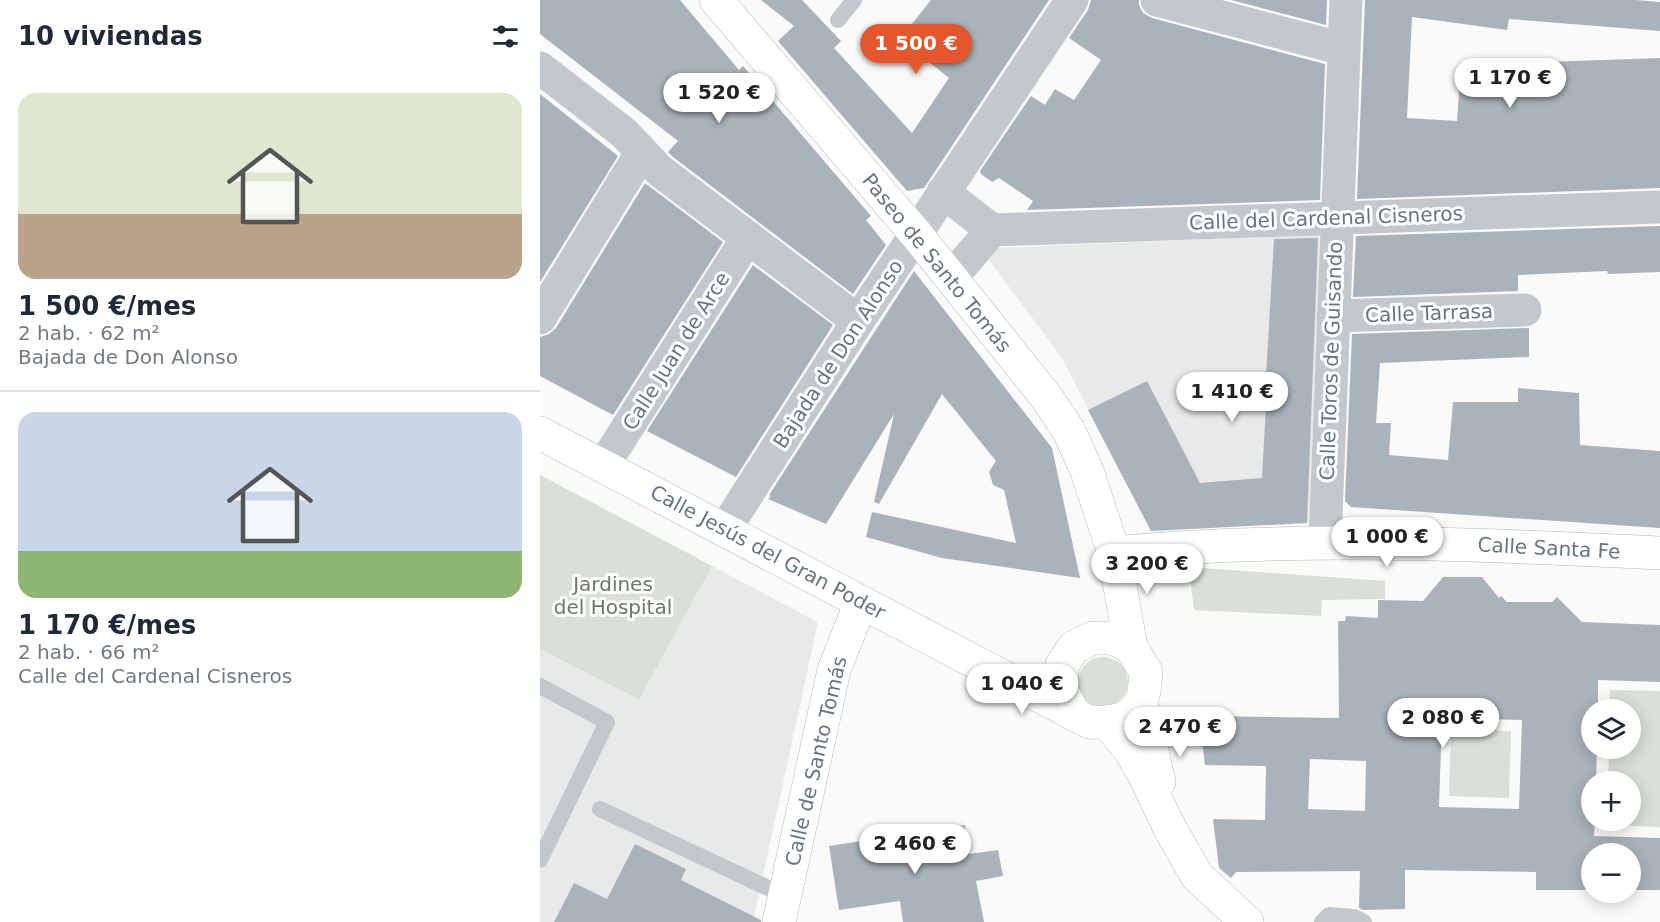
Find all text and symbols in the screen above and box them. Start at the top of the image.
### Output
icon: filters [489,20,522,53]
text: 10 viviendas [18,21,203,51]
pin: 1 500 € [861,24,971,75]
text: 1 500 € [874,31,958,55]
pin: 1 170 € [1455,58,1565,109]
text: 1 170 € [1468,65,1552,89]
pin: 1 520 € [664,73,774,124]
text: 1 520 € [677,80,761,104]
icon: home [216,132,324,240]
street label: Paseo de Santo Tomás [857,169,1017,357]
street label: Calle del Cardenal Cisneros [1189,201,1463,235]
street label: Calle Toros de Guisando [1315,241,1347,481]
street label: Bajada de Don Alonso [768,255,908,453]
street label: Calle Juan de Arce [618,267,734,435]
text: 1 500 €/mes [18,291,196,321]
street label: Calle Tarrasa [1365,299,1493,327]
text: 2 hab. · 62 m² [18,321,159,345]
text: Bajada de Don Alonso [18,345,238,369]
pin: 1 410 € [1177,372,1287,423]
text: 1 410 € [1190,379,1274,403]
icon: home [216,451,324,559]
street label: Calle Jesús del Gran Poder [646,480,890,625]
pin: 1 000 € [1332,517,1442,568]
text: 1 000 € [1345,524,1429,548]
street label: Calle Santa Fe [1477,532,1621,564]
pin: 3 200 € [1092,544,1202,595]
text: 3 200 € [1105,551,1189,575]
park label: Jardines del Hospital [554,572,672,619]
text: 1 170 €/mes [18,610,196,640]
text: 2 hab. · 66 m² [18,640,159,664]
street label: Calle de Santo Tomás [780,654,852,868]
text: Calle del Cardenal Cisneros [18,664,292,688]
pin: 1 040 € [967,664,1077,715]
text: 1 040 € [980,671,1064,695]
pin: 2 080 € [1388,698,1498,749]
map controls [1581,699,1641,903]
button: layers [1581,699,1641,759]
text: 2 080 € [1401,705,1485,729]
pin: 2 470 € [1125,707,1235,758]
text: 2 470 € [1138,714,1222,738]
button: + [1581,771,1641,831]
pin: 2 460 € [860,824,970,875]
text: 2 460 € [873,831,957,855]
button: − [1581,843,1641,903]

